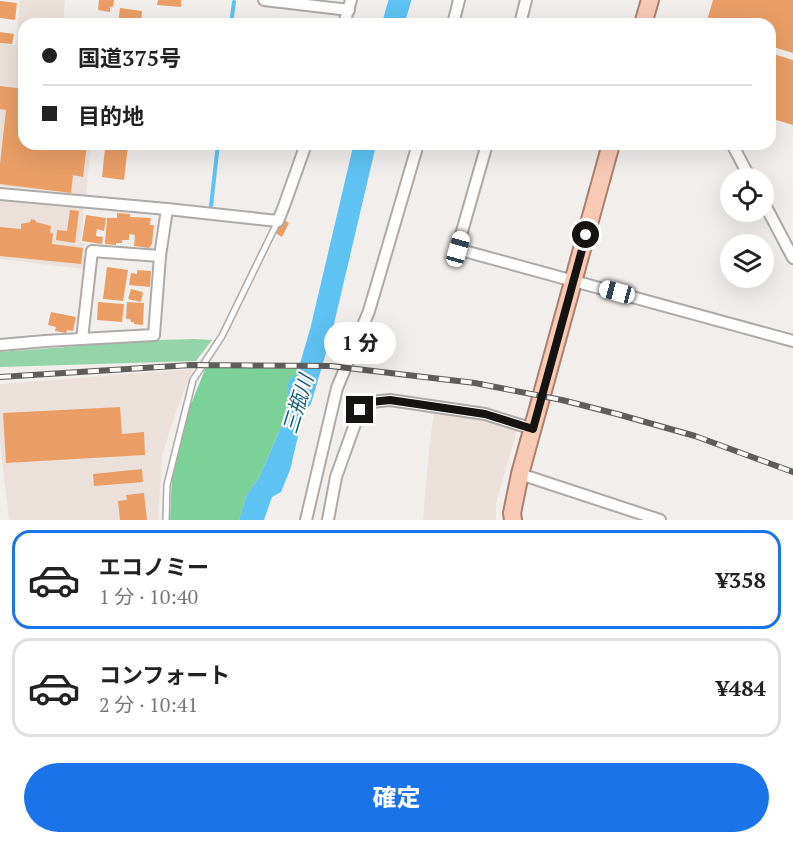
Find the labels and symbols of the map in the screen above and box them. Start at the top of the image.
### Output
route start [572,221,599,248]
car [444,229,472,269]
car [597,279,637,305]
callout: 1 分 [324,323,396,365]
water label: 三瓶川 [276,369,320,436]
route end [346,396,373,423]

